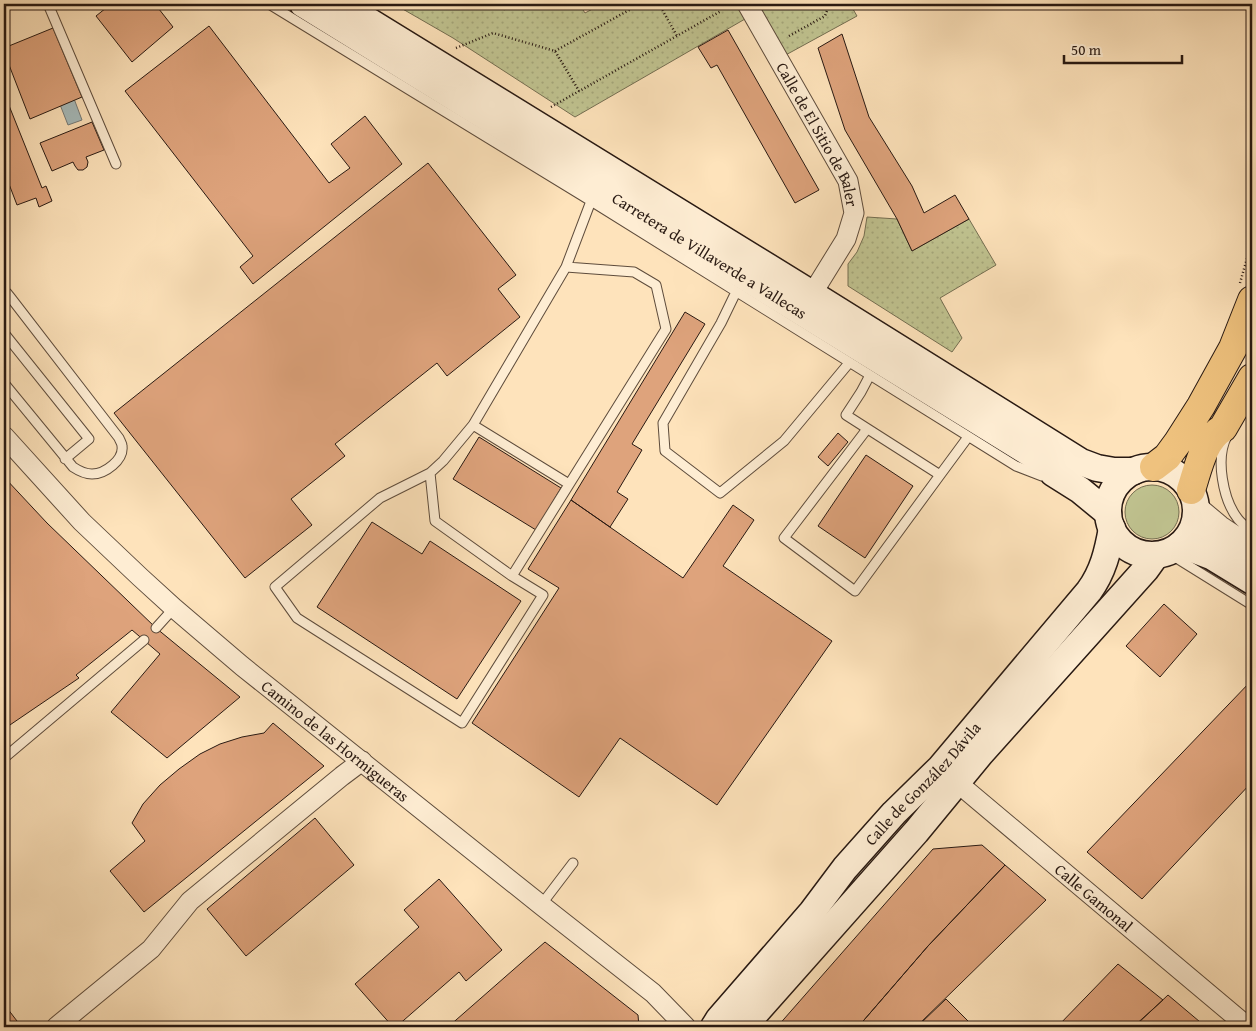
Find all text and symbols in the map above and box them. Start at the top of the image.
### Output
scale bar [1064,32,1181,64]
text: 50 m [1071,39,1102,60]
street label: Calle de El Sitio de Baler [771,58,865,209]
street label: Carretera de Villaverde a Vallecas [608,186,812,325]
street label: Camino de las Hormigueras [256,674,415,807]
street label: Calle de González Dávila [859,716,986,851]
street label: Calle Gamonal [1050,858,1139,938]

